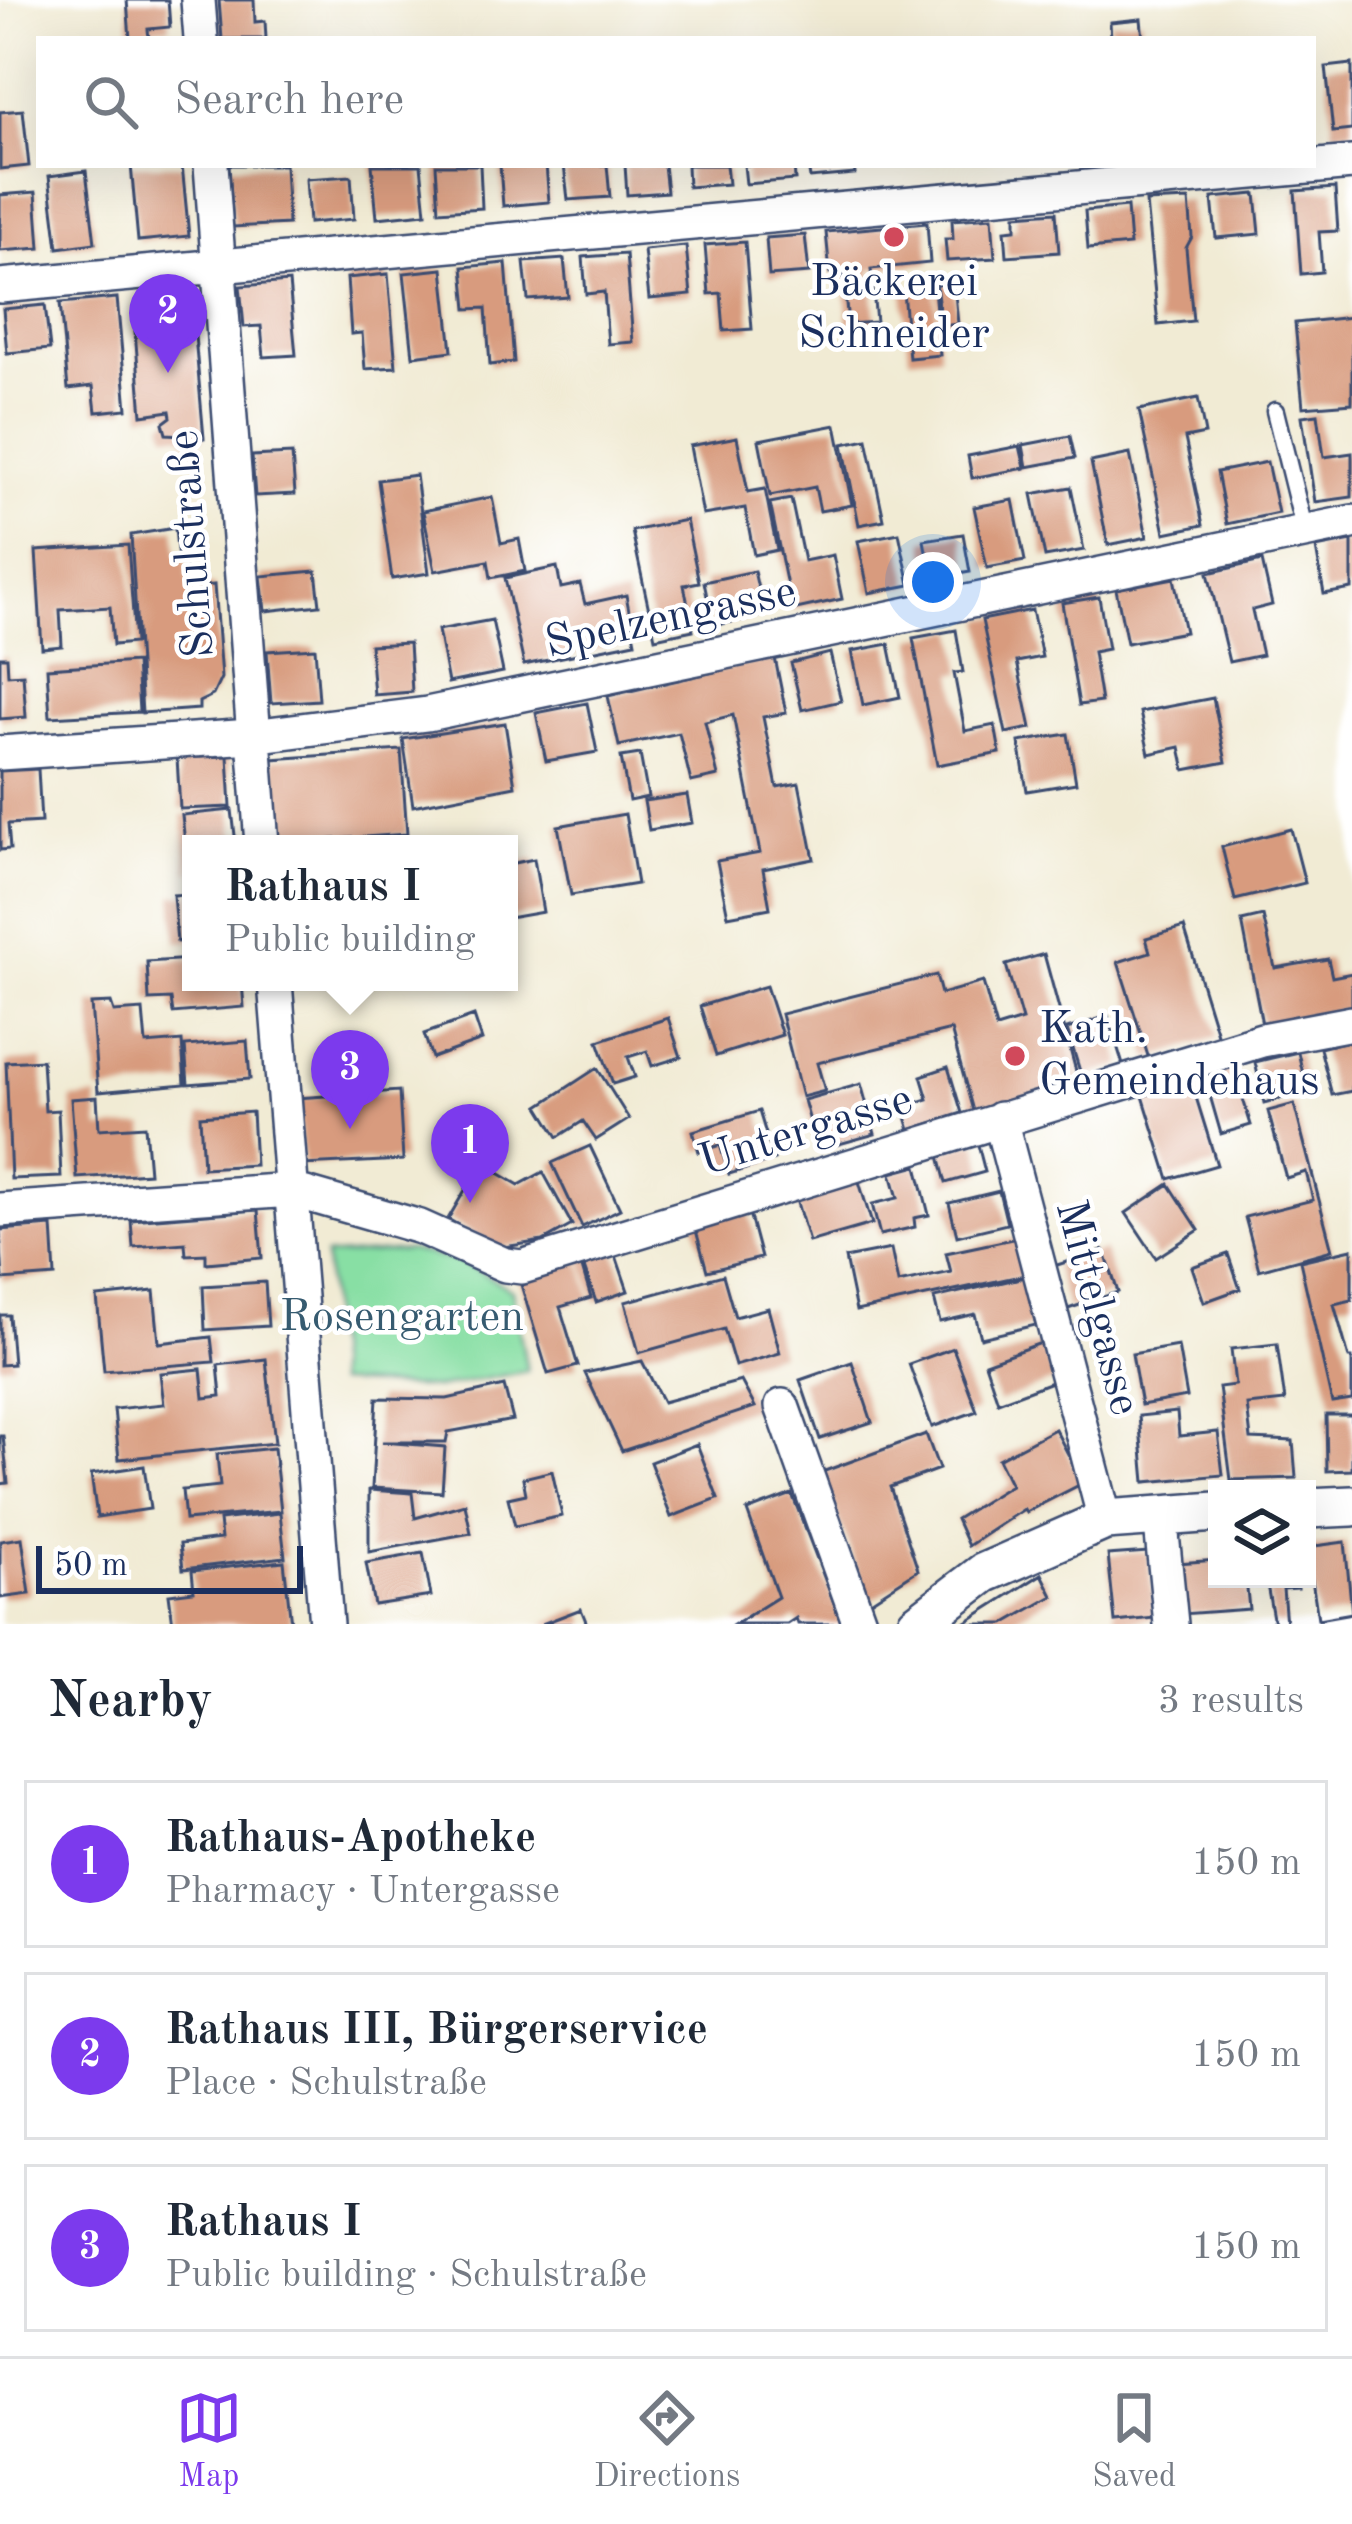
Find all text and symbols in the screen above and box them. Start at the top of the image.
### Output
search box [36,36,1316,168]
icon: search [78,69,144,135]
text: Search here [174,79,404,124]
marker: Bäckerei Schneider [881,224,907,250]
place label: Bäckerei Schneider [798,261,990,358]
pin: 2 [129,274,207,373]
street label: Schulstraße [163,428,223,660]
your location [903,552,963,612]
street label: Spelzengasse [542,570,800,668]
popup [182,835,518,991]
text: Rathaus I [224,866,421,911]
text: Public building [224,921,476,960]
place label: Kath. Gemeindehaus [1039,1008,1319,1105]
pin: 3 [311,1030,389,1129]
marker: Kath. Gemeindehaus [1002,1043,1028,1069]
street label: Untergasse [694,1078,918,1186]
pin: 1 [431,1104,509,1203]
street label: Mittelgasse [1046,1196,1146,1420]
park label: Rosengarten [280,1296,524,1341]
map controls [1208,1480,1316,1588]
button: layers [1208,1480,1316,1588]
scale bar [36,1540,303,1593]
text: 50 m [54,1550,128,1583]
text: Nearby [48,1677,213,1728]
text: 3 results [1158,1682,1304,1721]
text: Rathaus-Apotheke [165,1817,536,1862]
text: 1 [79,1844,101,1883]
text: 150 m [1191,1844,1301,1883]
text: Pharmacy · Untergasse [165,1872,560,1911]
text: Rathaus III, Bürgerservice [165,2009,708,2054]
text: 2 [79,2036,101,2075]
text: 150 m [1191,2036,1301,2075]
text: Place · Schulstraße [165,2064,487,2103]
text: Rathaus I [165,2201,362,2246]
text: 3 [79,2228,101,2267]
text: 150 m [1191,2228,1301,2267]
text: Public building · Schulstraße [165,2256,647,2295]
tab: Map [176,2385,242,2498]
tab: Directions [594,2385,740,2498]
tab: Saved [1092,2385,1176,2498]

